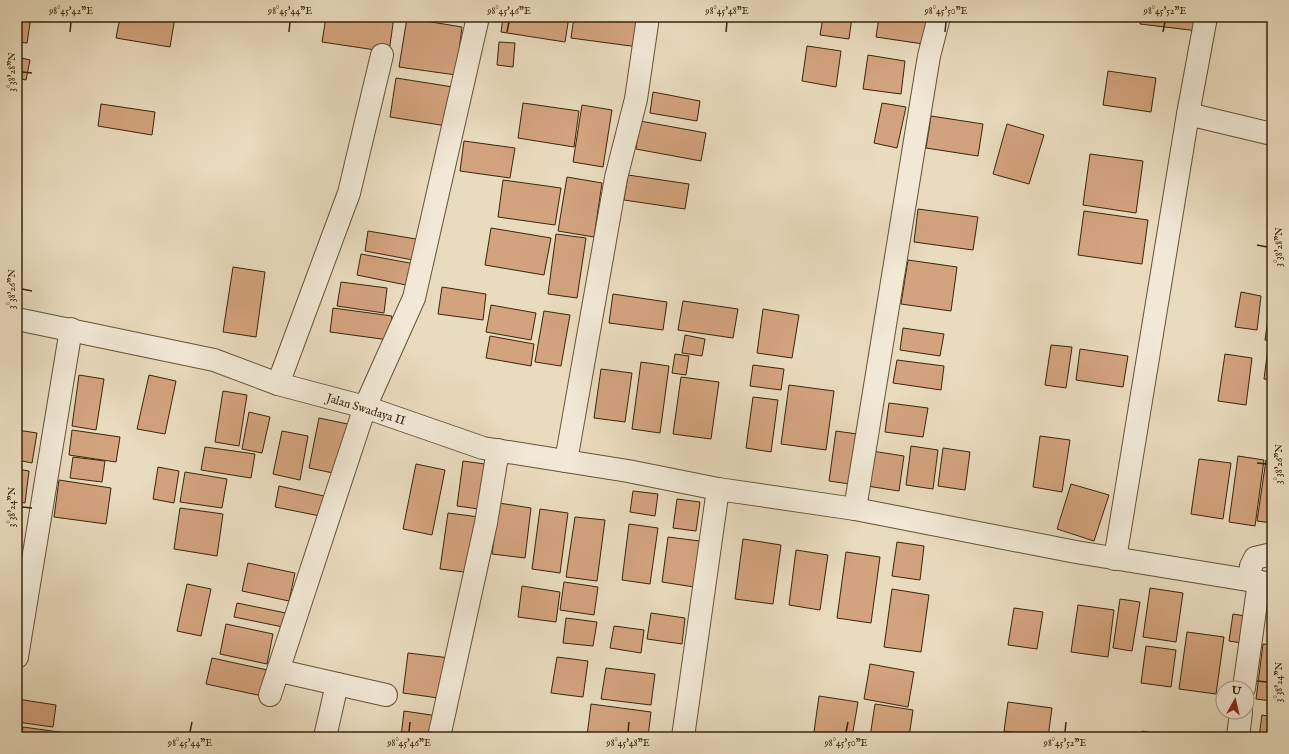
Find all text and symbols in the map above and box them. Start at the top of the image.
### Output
text: 98°45'42"E [48,5,93,18]
text: 98°45'44"E [267,5,312,18]
text: 98°45'46"E [486,5,531,18]
text: 98°45'48"E [704,5,749,18]
text: 98°45'50"E [923,5,968,18]
text: 98°45'52"E [1143,5,1187,18]
text: 3°38'28"N [6,52,19,92]
text: 3°38'28"N [1273,227,1286,267]
text: 3°38'26"N [6,269,19,309]
street label: Jalan Swadaya II [322,390,407,430]
text: 3°38'26"N [1273,444,1286,484]
text: 3°38'24"N [6,486,19,527]
text: 3°38'24"N [1273,661,1286,702]
north arrow [1215,680,1255,720]
text: U [1230,683,1243,699]
text: 98°45'44"E [167,737,212,750]
text: 98°45'46"E [386,737,431,750]
text: 98°45'48"E [605,737,650,750]
text: 98°45'50"E [823,737,868,750]
text: 98°45'52"E [1043,737,1087,750]

